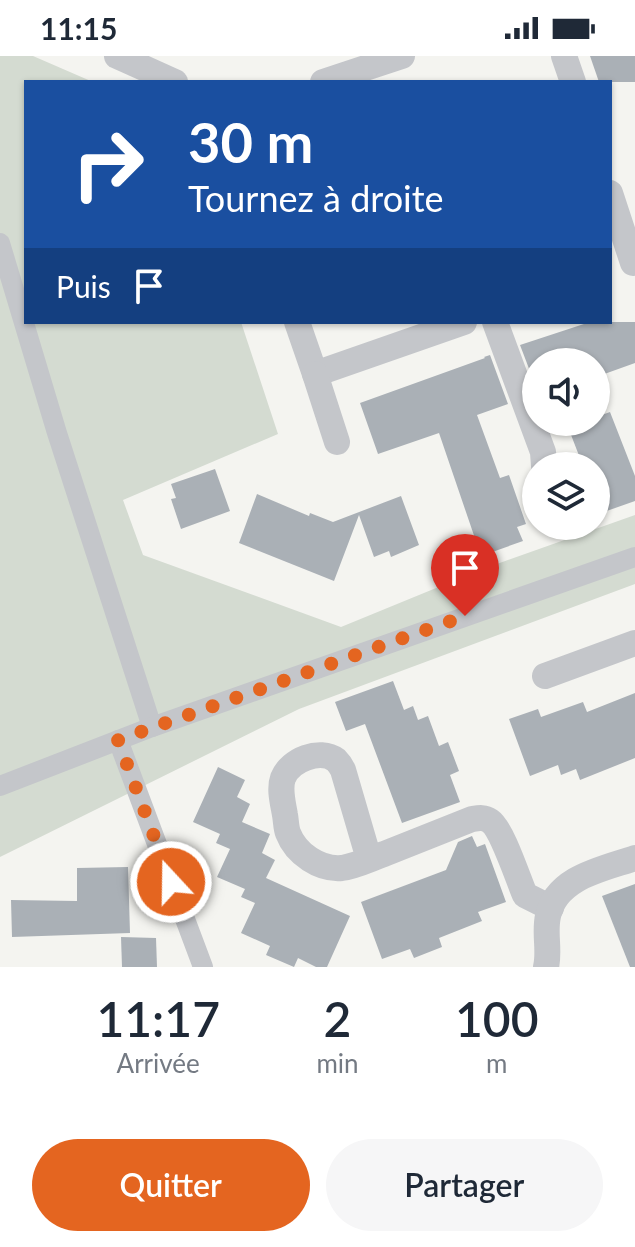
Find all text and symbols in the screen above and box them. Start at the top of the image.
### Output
text: 11:15 [40,10,117,46]
text: 30 m [188,108,313,175]
icon: right [56,112,160,216]
text: Tournez à droite [188,176,444,220]
icon: arrive [127,264,171,308]
text: Puis [56,268,111,304]
map controls [522,348,610,540]
button: sound [522,348,610,436]
button: layers [522,452,610,540]
pin [431,534,499,616]
icon: arrive [443,546,487,590]
position arrow [129,840,213,924]
text: 11:17 [96,990,220,1047]
text: 2 [324,990,351,1047]
text: 100 [455,990,539,1047]
text: Arrivée [117,1047,200,1079]
text: min [316,1047,359,1079]
text: m [486,1047,507,1079]
button: Quitter [32,1139,310,1231]
button: Partager [326,1139,603,1231]

